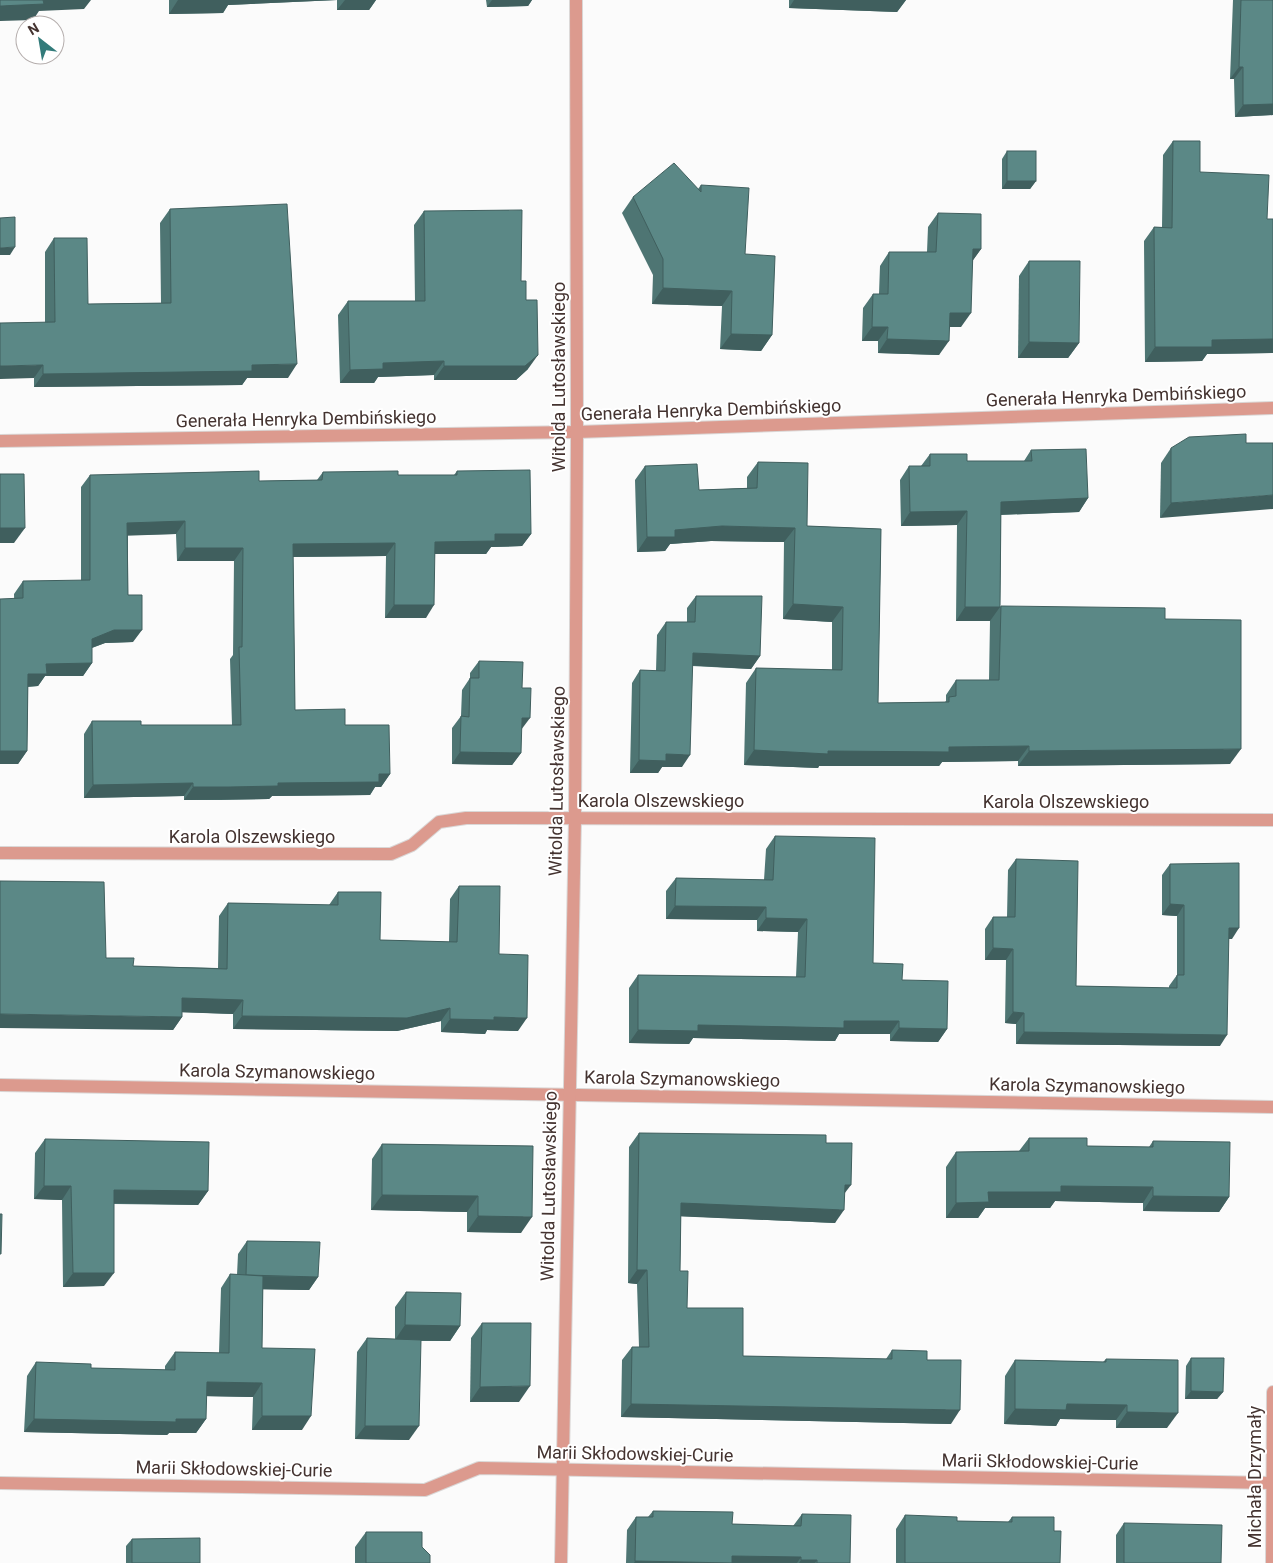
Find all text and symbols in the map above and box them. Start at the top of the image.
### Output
north arrow [15,15,65,65]
text: N [25,19,42,38]
street label: Witolda Lutosławskiego [548,282,569,472]
street label: Generała Henryka Dembińskiego [985,380,1247,411]
street label: Generała Henryka Dembińskiego [580,394,842,425]
street label: Generała Henryka Dembińskiego [175,406,437,431]
street label: Witolda Lutosławskiego [544,686,569,876]
street label: Karola Olszewskiego [578,790,744,811]
street label: Karola Olszewskiego [983,791,1149,812]
street label: Karola Olszewskiego [169,826,335,847]
street label: Karola Szymanowskiego [179,1059,375,1084]
street label: Karola Szymanowskiego [584,1066,780,1091]
street label: Karola Szymanowskiego [989,1073,1185,1098]
street label: Witolda Lutosławskiego [536,1091,561,1281]
street label: Michała Drzymały [1244,1405,1265,1548]
street label: Marii Skłodowskiej-Curie [536,1441,734,1466]
street label: Marii Skłodowskiej-Curie [941,1449,1139,1474]
street label: Marii Skłodowskiej-Curie [135,1456,333,1481]

